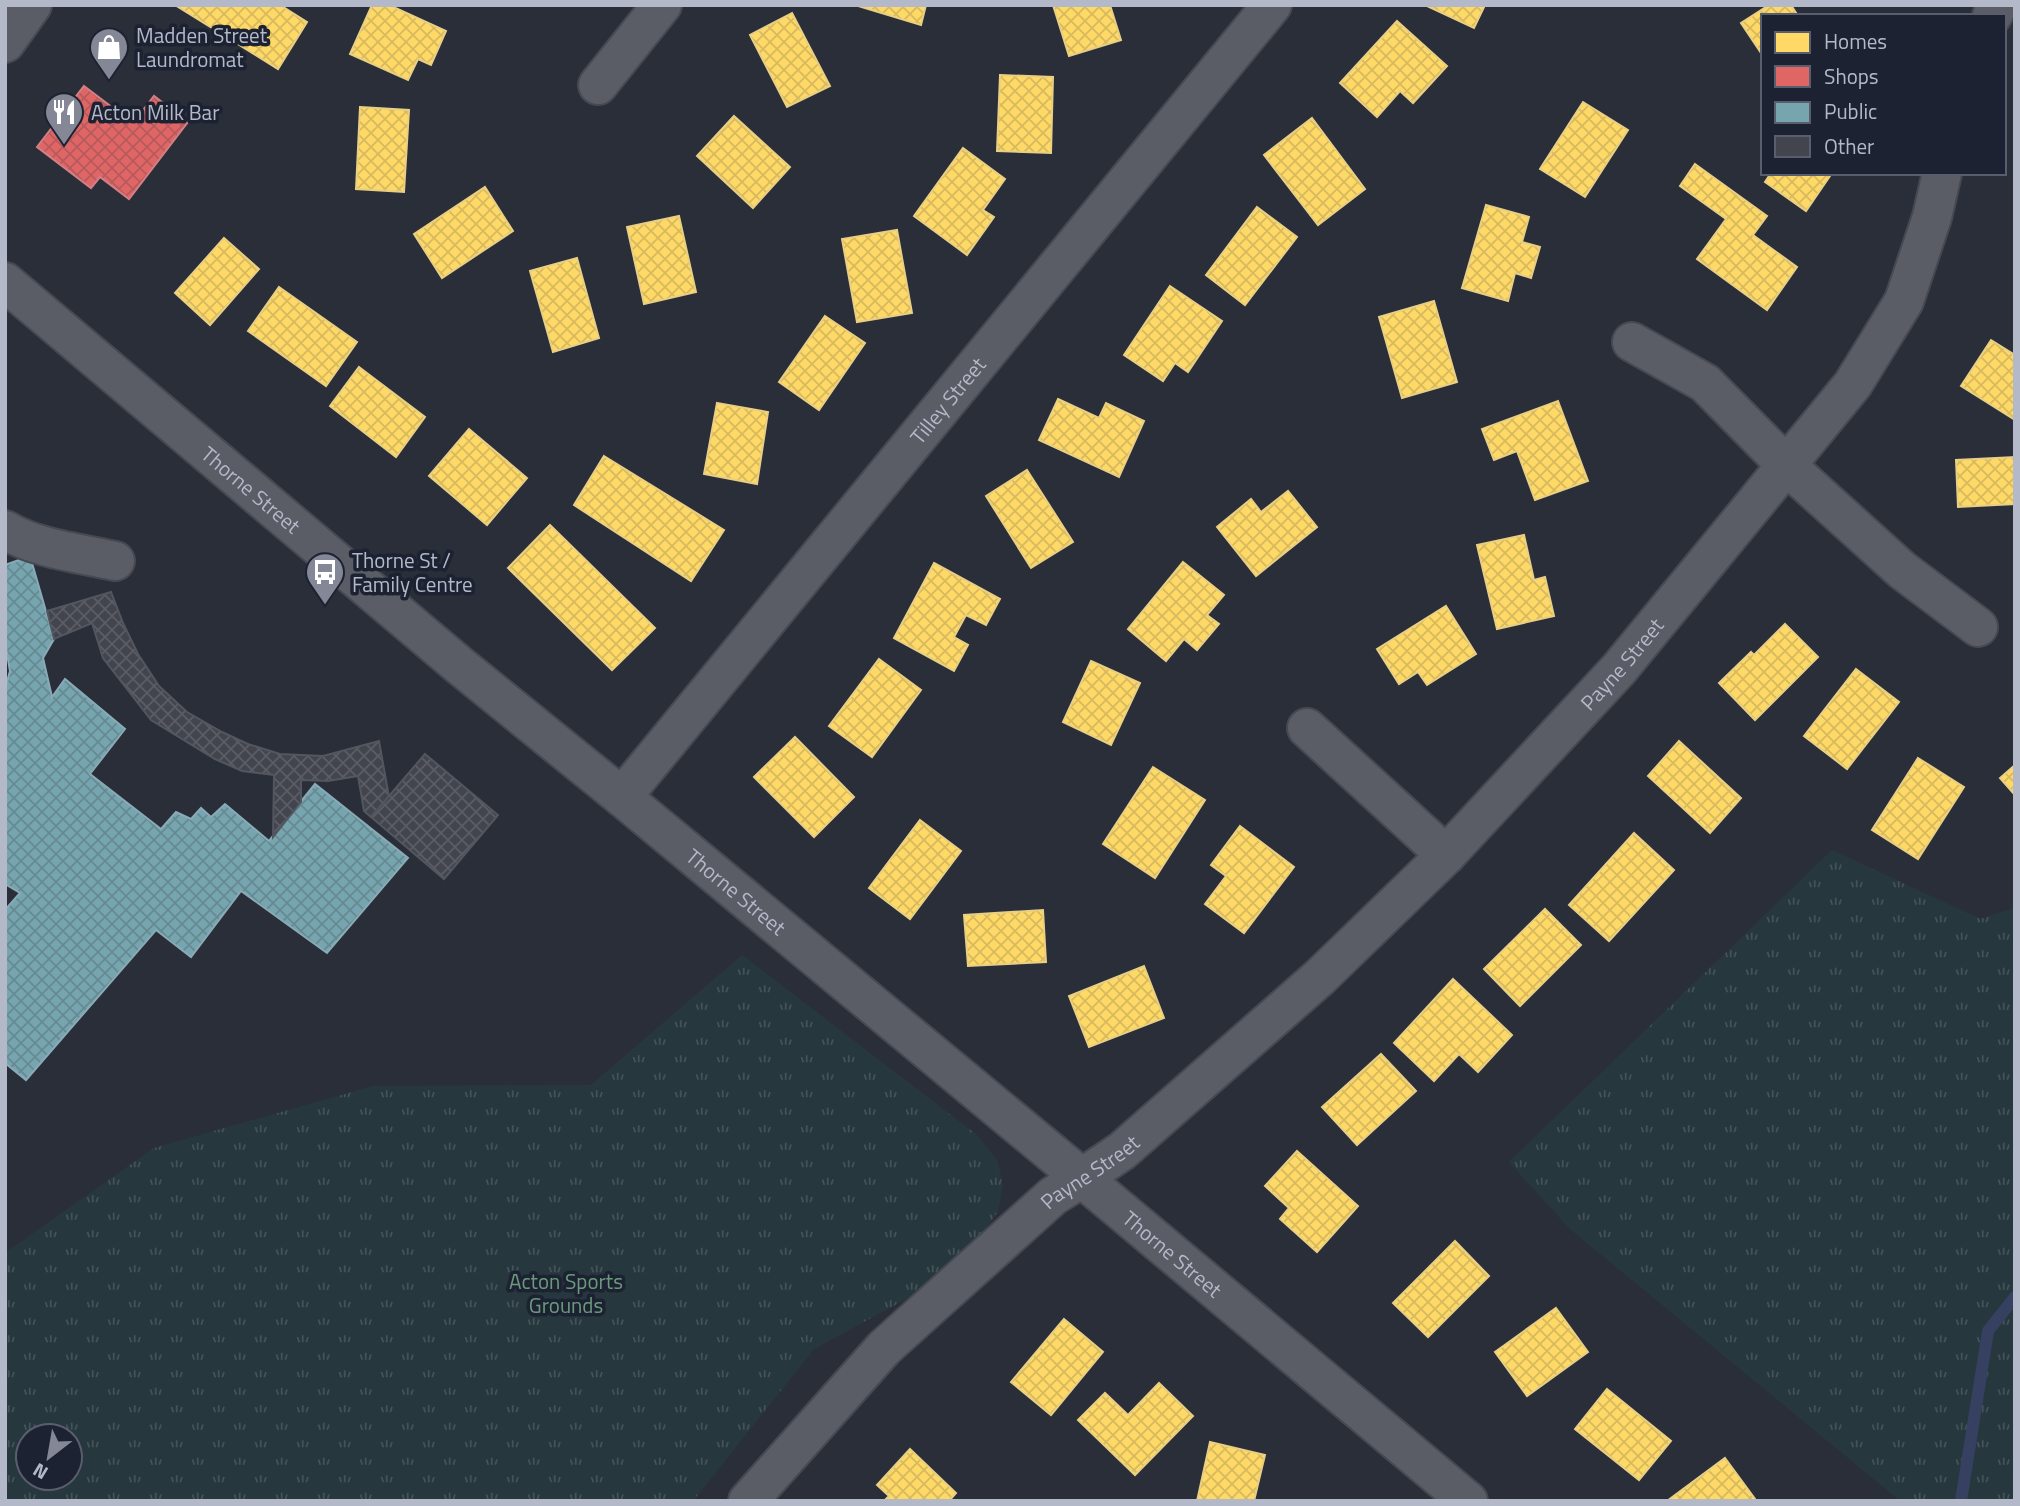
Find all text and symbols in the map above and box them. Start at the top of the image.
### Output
legend [1761,14,2006,175]
place label: Madden Street Laundromat [136,19,268,75]
text: Homes [1824,25,1887,57]
shop icon: Madden Street Laundromat [88,26,130,81]
text: Shops [1824,60,1879,92]
restaurant icon: Acton Milk Bar [43,91,85,146]
text: Public [1824,95,1877,127]
place label: Acton Milk Bar [91,96,219,128]
text: Other [1824,130,1874,162]
street label: Tilley Street [902,349,993,451]
street label: Thorne Street [194,438,308,541]
place label: Thorne St / Family Centre [352,544,473,600]
bus stop icon: Thorne St / Family Centre [304,551,346,606]
street label: Payne Street [1572,610,1671,717]
street label: Thorne Street [679,841,794,943]
street label: Payne Street [1033,1126,1147,1216]
street label: Thorne Street [1116,1202,1230,1305]
park label: Acton Sports Grounds [509,1265,623,1321]
north arrow [14,1422,84,1492]
text: N [27,1456,53,1488]

